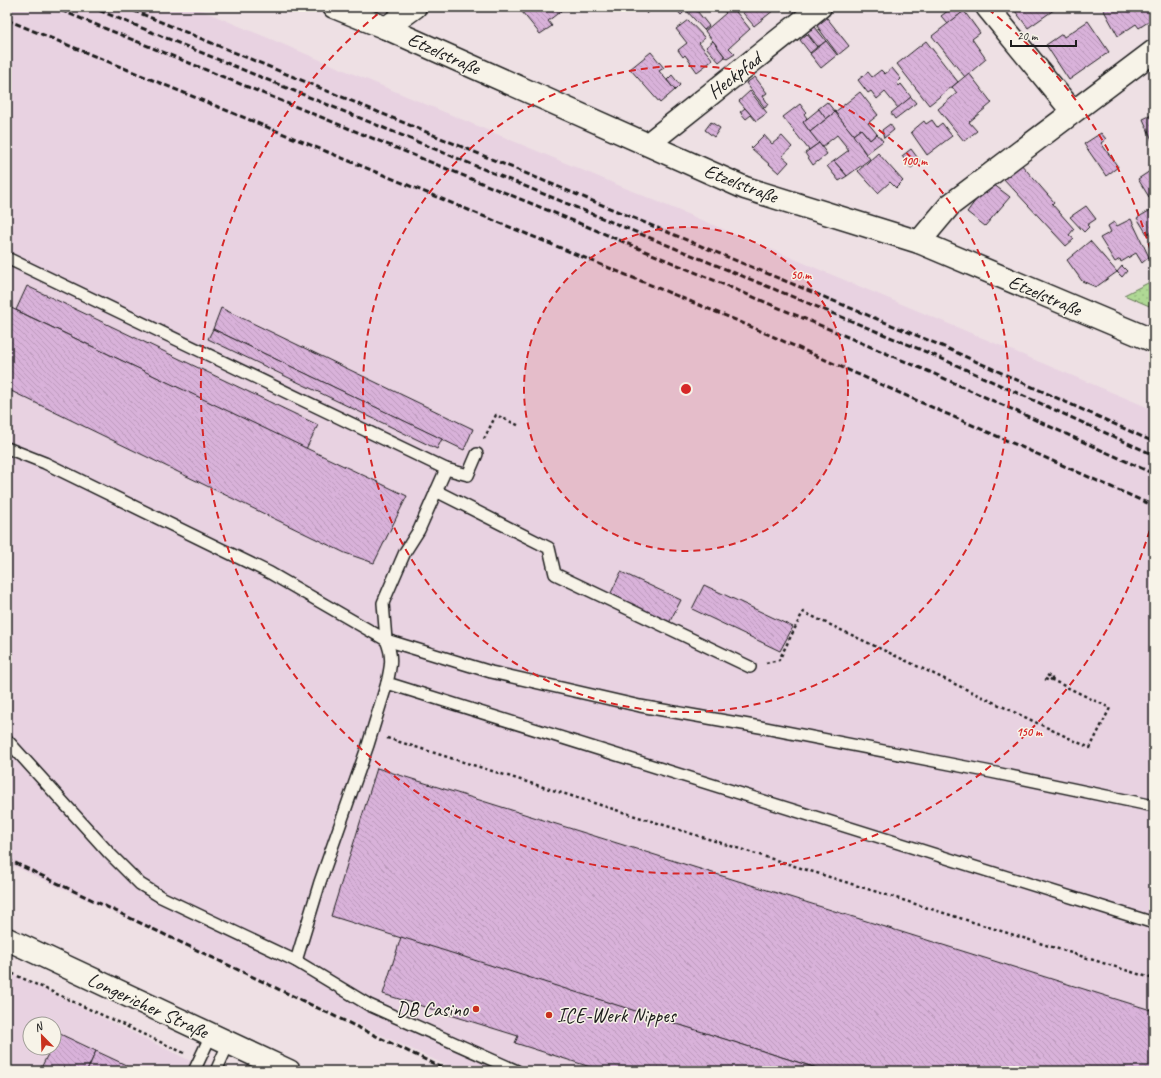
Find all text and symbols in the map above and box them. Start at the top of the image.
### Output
scale bar [1011,22,1076,48]
street label: Etzelstraße [404,26,485,81]
text: 20 m [1017,28,1039,44]
street label: Heckpfad [702,45,769,104]
text: 100 m [901,153,928,169]
street label: Etzelstraße [701,158,782,209]
text: 50 m [791,267,812,283]
street label: Etzelstraße [1005,269,1086,322]
centre of rings [679,382,693,396]
text: 150 m [1016,724,1043,740]
street label: Longericher Straße [83,967,213,1045]
place label: DB Casino [396,997,469,1022]
place label: ICE-Werk Nippes [557,1003,678,1028]
marker: DB Casino [471,1004,481,1014]
marker: ICE-Werk Nippes [544,1010,554,1020]
north arrow [22,1016,62,1056]
text: N [32,1018,46,1035]

